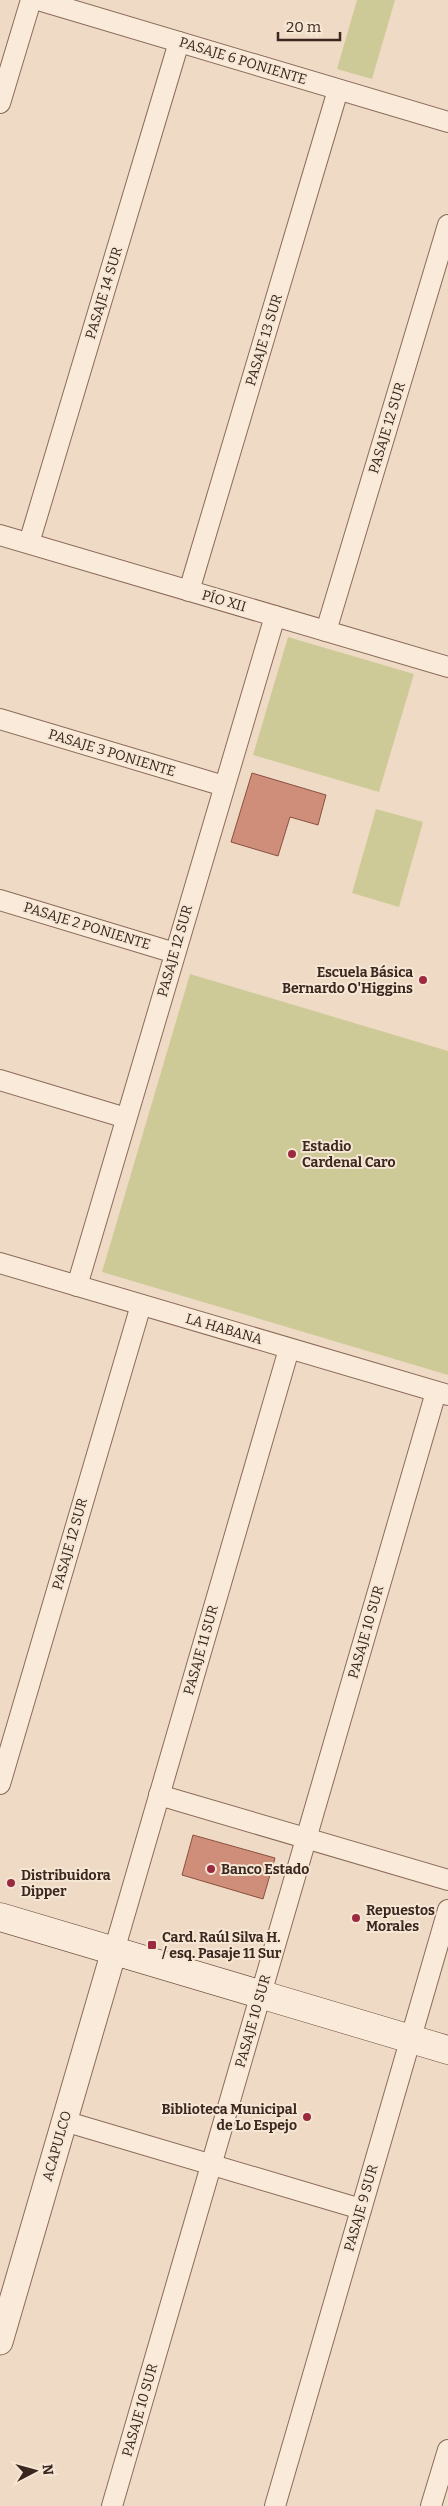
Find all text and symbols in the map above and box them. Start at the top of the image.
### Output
scale bar [278,10,340,42]
text: 20 m [286,18,322,36]
street label: PASAJE 6 PONIENTE [177,34,309,88]
street label: PASAJE 14 SUR [82,245,126,341]
street label: PASAJE 13 SUR [242,292,286,388]
street label: PASAJE 12 SUR [365,380,409,476]
street label: PÍO XII [200,586,248,615]
street label: PASAJE 3 PONIENTE [46,726,178,780]
street label: PASAJE 2 PONIENTE [21,899,153,953]
street label: PASAJE 12 SUR [154,903,196,999]
place label: Escuela Básica Bernardo O'Higgins [282,964,413,997]
marker: Escuela Básica Bernardo O'Higgins [417,974,429,986]
place label: Estadio Cardenal Caro [302,1138,396,1171]
marker: Estadio Cardenal Caro [286,1148,298,1160]
street label: LA HABANA [184,1310,264,1348]
street label: PASAJE 12 SUR [49,1496,91,1592]
street label: PASAJE 10 SUR [345,1583,387,1681]
street label: PASAJE 11 SUR [180,1603,222,1697]
place label: Banco Estado [221,1861,309,1878]
marker: Banco Estado [205,1863,217,1875]
place label: Distribuidora Dipper [21,1867,111,1900]
marker: Distribuidora Dipper [5,1877,17,1889]
place label: Repuestos Morales [366,1902,435,1935]
marker: Repuestos Morales [350,1912,362,1924]
place label: Card. Raúl Silva H. / esq. Pasaje 11 Sur [161,1929,282,1962]
marker: Card. Raúl Silva H. / esq. Pasaje 11 Sur [146,1939,158,1951]
street label: PASAJE 10 SUR [232,1972,274,2070]
place label: Biblioteca Municipal de Lo Espejo [161,2101,298,2134]
street label: ACAPULCO [39,2109,75,2183]
marker: Biblioteca Municipal de Lo Espejo [301,2111,313,2123]
street label: PASAJE 9 SUR [340,2163,382,2253]
street label: PASAJE 10 SUR [119,2361,161,2459]
north arrow [10,2446,60,2496]
text: N [38,2463,56,2476]

